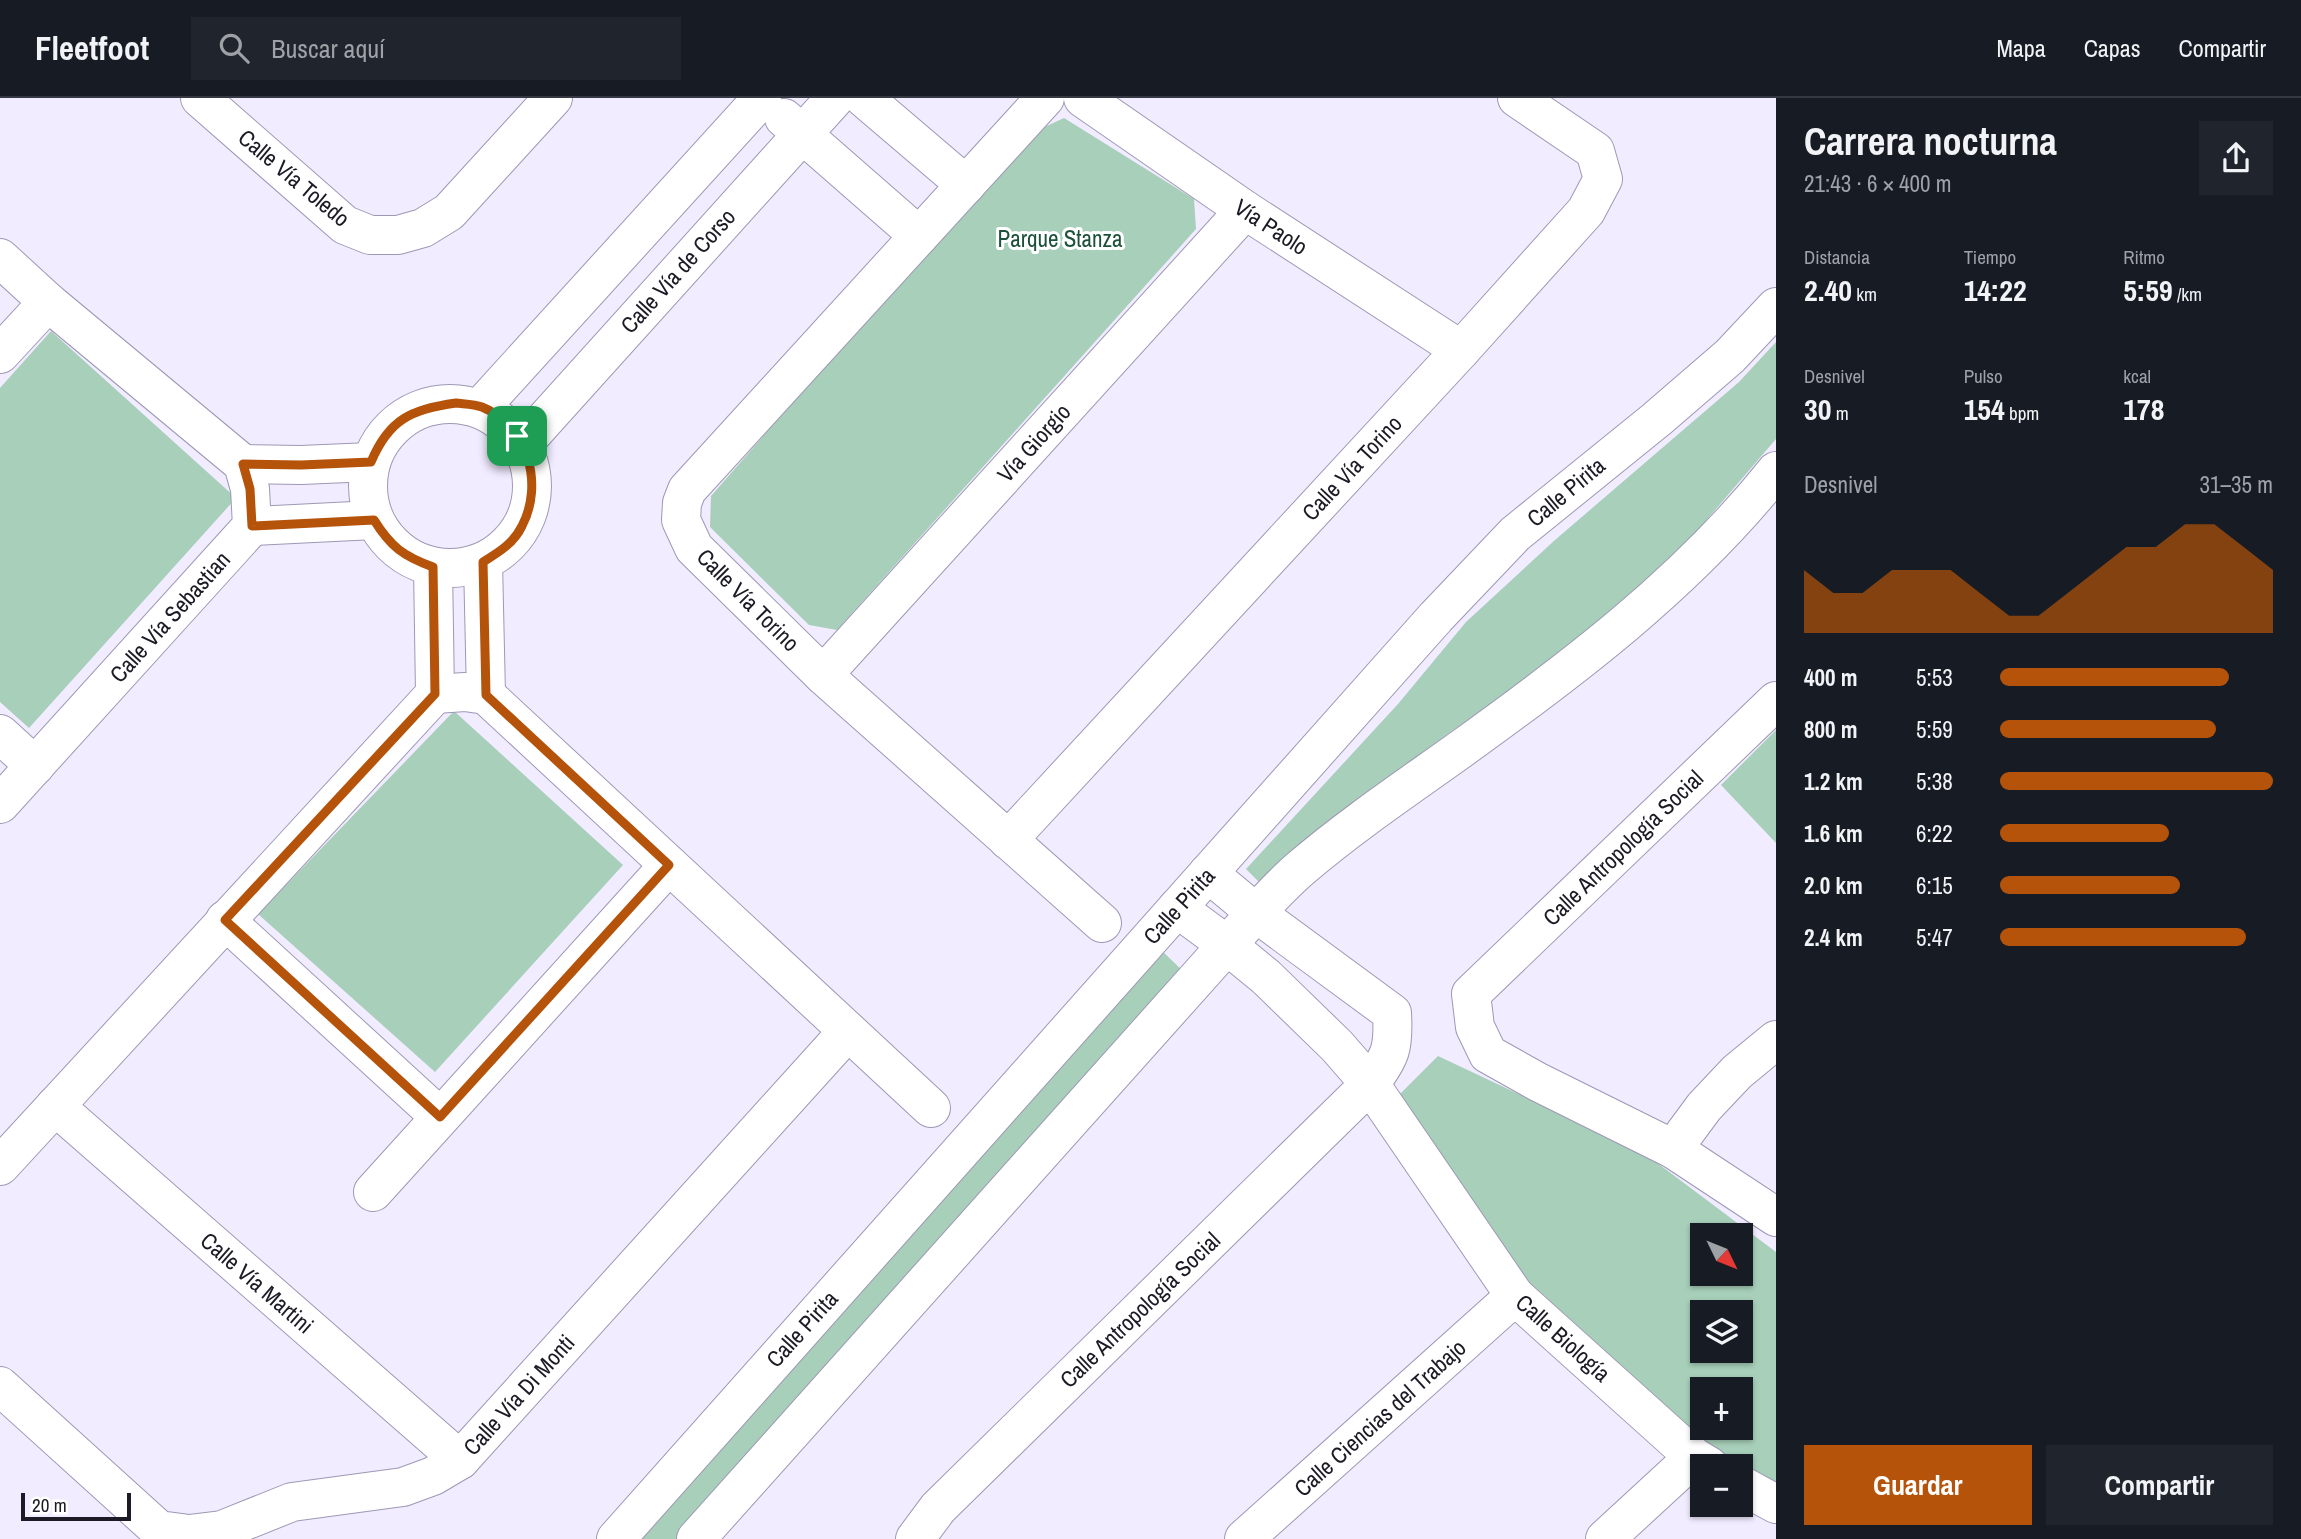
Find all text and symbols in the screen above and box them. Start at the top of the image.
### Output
search box [191,17,681,80]
text: Fleetfoot [35,26,149,70]
icon: search [215,29,253,67]
text: Buscar aquí [271,31,385,66]
text: Mapa [1996,32,2046,64]
text: Capas [2084,32,2141,64]
text: Compartir [2179,32,2266,64]
text: Carrera nocturna [1804,116,2057,167]
button: share [2199,121,2273,195]
street label: Calle Vía Toledo [232,122,357,233]
text: 21:43 · 6 × 400 m [1804,168,1951,199]
street label: Vía Paolo [1229,191,1314,262]
street label: Calle Vía de Corso [613,202,742,340]
park label: Parque Stanza [998,223,1123,254]
text: Distancia [1804,244,1870,270]
text: Tiempo [1964,244,2016,270]
text: Ritmo [2123,244,2165,270]
text: 2.40 [1804,270,1852,310]
text: 14:22 [1964,270,2027,310]
text: 5:59 [2123,270,2173,310]
text: km [1852,281,1877,307]
text: /km [2173,281,2202,307]
text: Desnivel [1804,363,1865,389]
text: Pulso [1964,363,2003,389]
text: kcal [2123,363,2151,389]
text: 30 [1804,389,1831,429]
text: 154 [1964,389,2005,429]
text: 178 [2123,389,2164,429]
street label: Vía Giorgio [990,397,1077,489]
text: m [1831,400,1849,426]
text: bpm [2005,400,2039,426]
pin [487,406,547,466]
street label: Calle Vía Torino [1295,408,1409,527]
icon: arrive [498,417,536,455]
street label: Calle Pirita [1520,449,1612,533]
text: Desnivel [1804,469,1877,500]
text: 31–35 m [2200,469,2273,500]
street label: Calle Vía Torino [690,541,807,658]
street label: Calle Vía Sebastian [102,544,237,689]
text: 400 m [1804,662,1857,693]
text: 5:53 [1916,662,1953,693]
text: 800 m [1804,714,1857,745]
text: 5:59 [1916,714,1953,745]
street label: Calle Antropología Social [1536,763,1710,932]
text: 1.2 km [1804,766,1863,797]
text: 5:38 [1916,766,1953,797]
text: 1.6 km [1804,818,1863,849]
text: 6:22 [1916,818,1953,849]
street label: Calle Pirita [1136,860,1222,951]
text: 2.0 km [1804,870,1863,901]
text: 6:15 [1916,870,1953,901]
text: 2.4 km [1804,922,1863,953]
text: 5:47 [1916,922,1953,953]
north arrow [1690,1223,1754,1286]
map controls [1690,1223,1753,1517]
street label: Calle Vía Martini [194,1225,320,1340]
street label: Calle Antropología Social [1053,1225,1227,1394]
street label: Calle Pirita [759,1283,845,1374]
street label: Calle Biología [1509,1287,1618,1389]
button: layers [1690,1300,1753,1363]
street label: Calle Vía Di Monti [456,1328,581,1462]
street label: Calle Ciencias del Trabajo [1287,1332,1472,1503]
button: + [1690,1377,1753,1440]
button: Guardar [1804,1445,2032,1525]
button: Compartir [2046,1445,2273,1525]
button: − [1690,1454,1753,1517]
scale bar [21,1490,131,1522]
text: 20 m [32,1492,67,1518]

